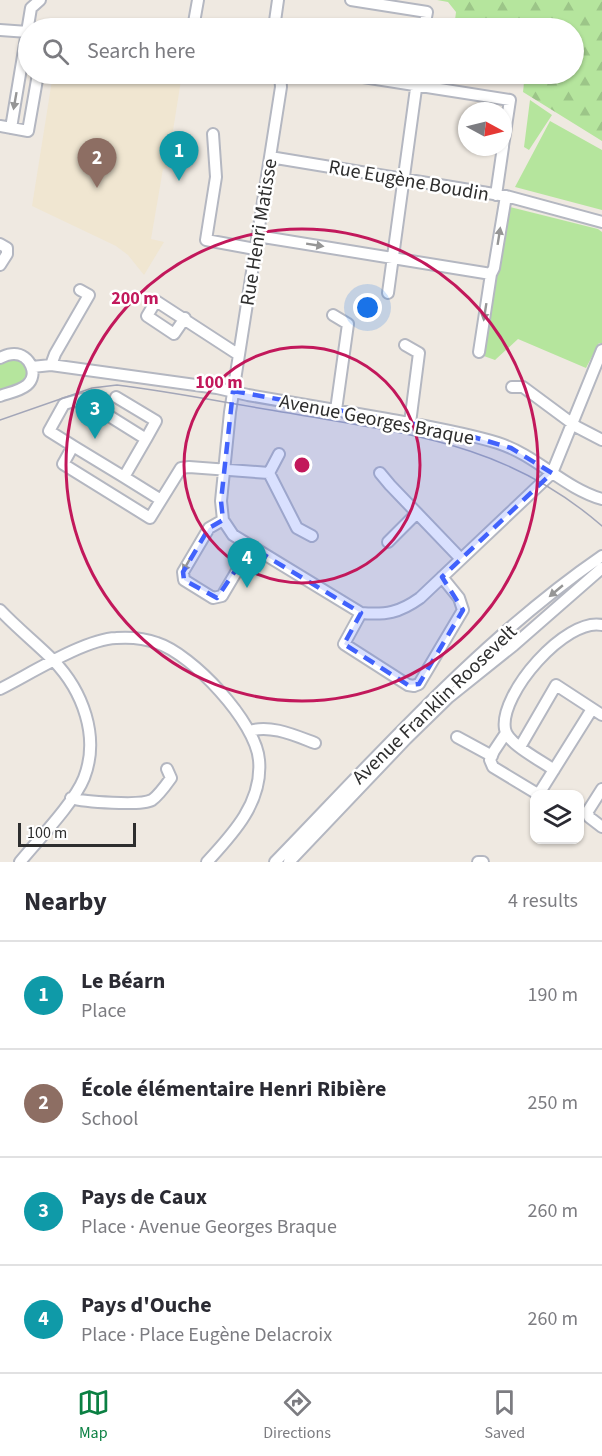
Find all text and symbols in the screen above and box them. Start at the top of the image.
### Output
search box [18,18,584,84]
icon: search [39,35,72,68]
text: Search here [87,35,195,67]
one-way arrow [11,91,20,110]
north arrow [458,102,512,156]
pin: 1 [160,132,198,181]
pin: 2 [78,138,116,188]
street label: Rue Eugène Boudin [326,153,491,209]
street label: Rue Henri Matisse [234,156,284,308]
one-way arrow [495,226,504,245]
one-way arrow [306,241,325,250]
text: 200 m [111,286,159,311]
your location [353,293,382,322]
one-way arrow [480,302,489,321]
text: 100 m [195,370,243,395]
street label: Avenue Georges Braque [277,387,477,453]
pin: 3 [76,390,115,439]
centre of rings [292,455,312,475]
pin: 4 [228,538,266,588]
one-way arrow [182,556,193,572]
one-way arrow [548,584,563,597]
street label: Avenue Franklin Roosevelt [346,618,524,791]
map controls [530,790,584,844]
button: layers [530,790,584,844]
scale bar [18,820,136,848]
text: 100 m [27,822,67,844]
text: Nearby [24,883,107,920]
text: 4 results [508,887,578,915]
text: Le Béarn [81,965,165,997]
text: 1 [38,981,49,1009]
text: 190 m [528,981,578,1009]
text: Place [81,997,126,1025]
text: École élémentaire Henri Ribière [81,1073,386,1105]
text: 2 [38,1089,49,1117]
text: 250 m [528,1089,578,1117]
text: School [81,1105,138,1133]
text: Pays de Caux [81,1181,207,1213]
text: 3 [38,1197,49,1225]
text: 260 m [528,1197,578,1225]
text: Place · Avenue Georges Braque [81,1213,337,1241]
text: Pays d'Ouche [81,1289,212,1321]
text: 4 [38,1305,49,1333]
text: 260 m [528,1305,578,1333]
text: Place · Place Eugène Delacroix [81,1321,332,1349]
tab: Map [77,1386,110,1444]
tab: Directions [263,1386,331,1444]
tab: Saved [484,1386,525,1444]

